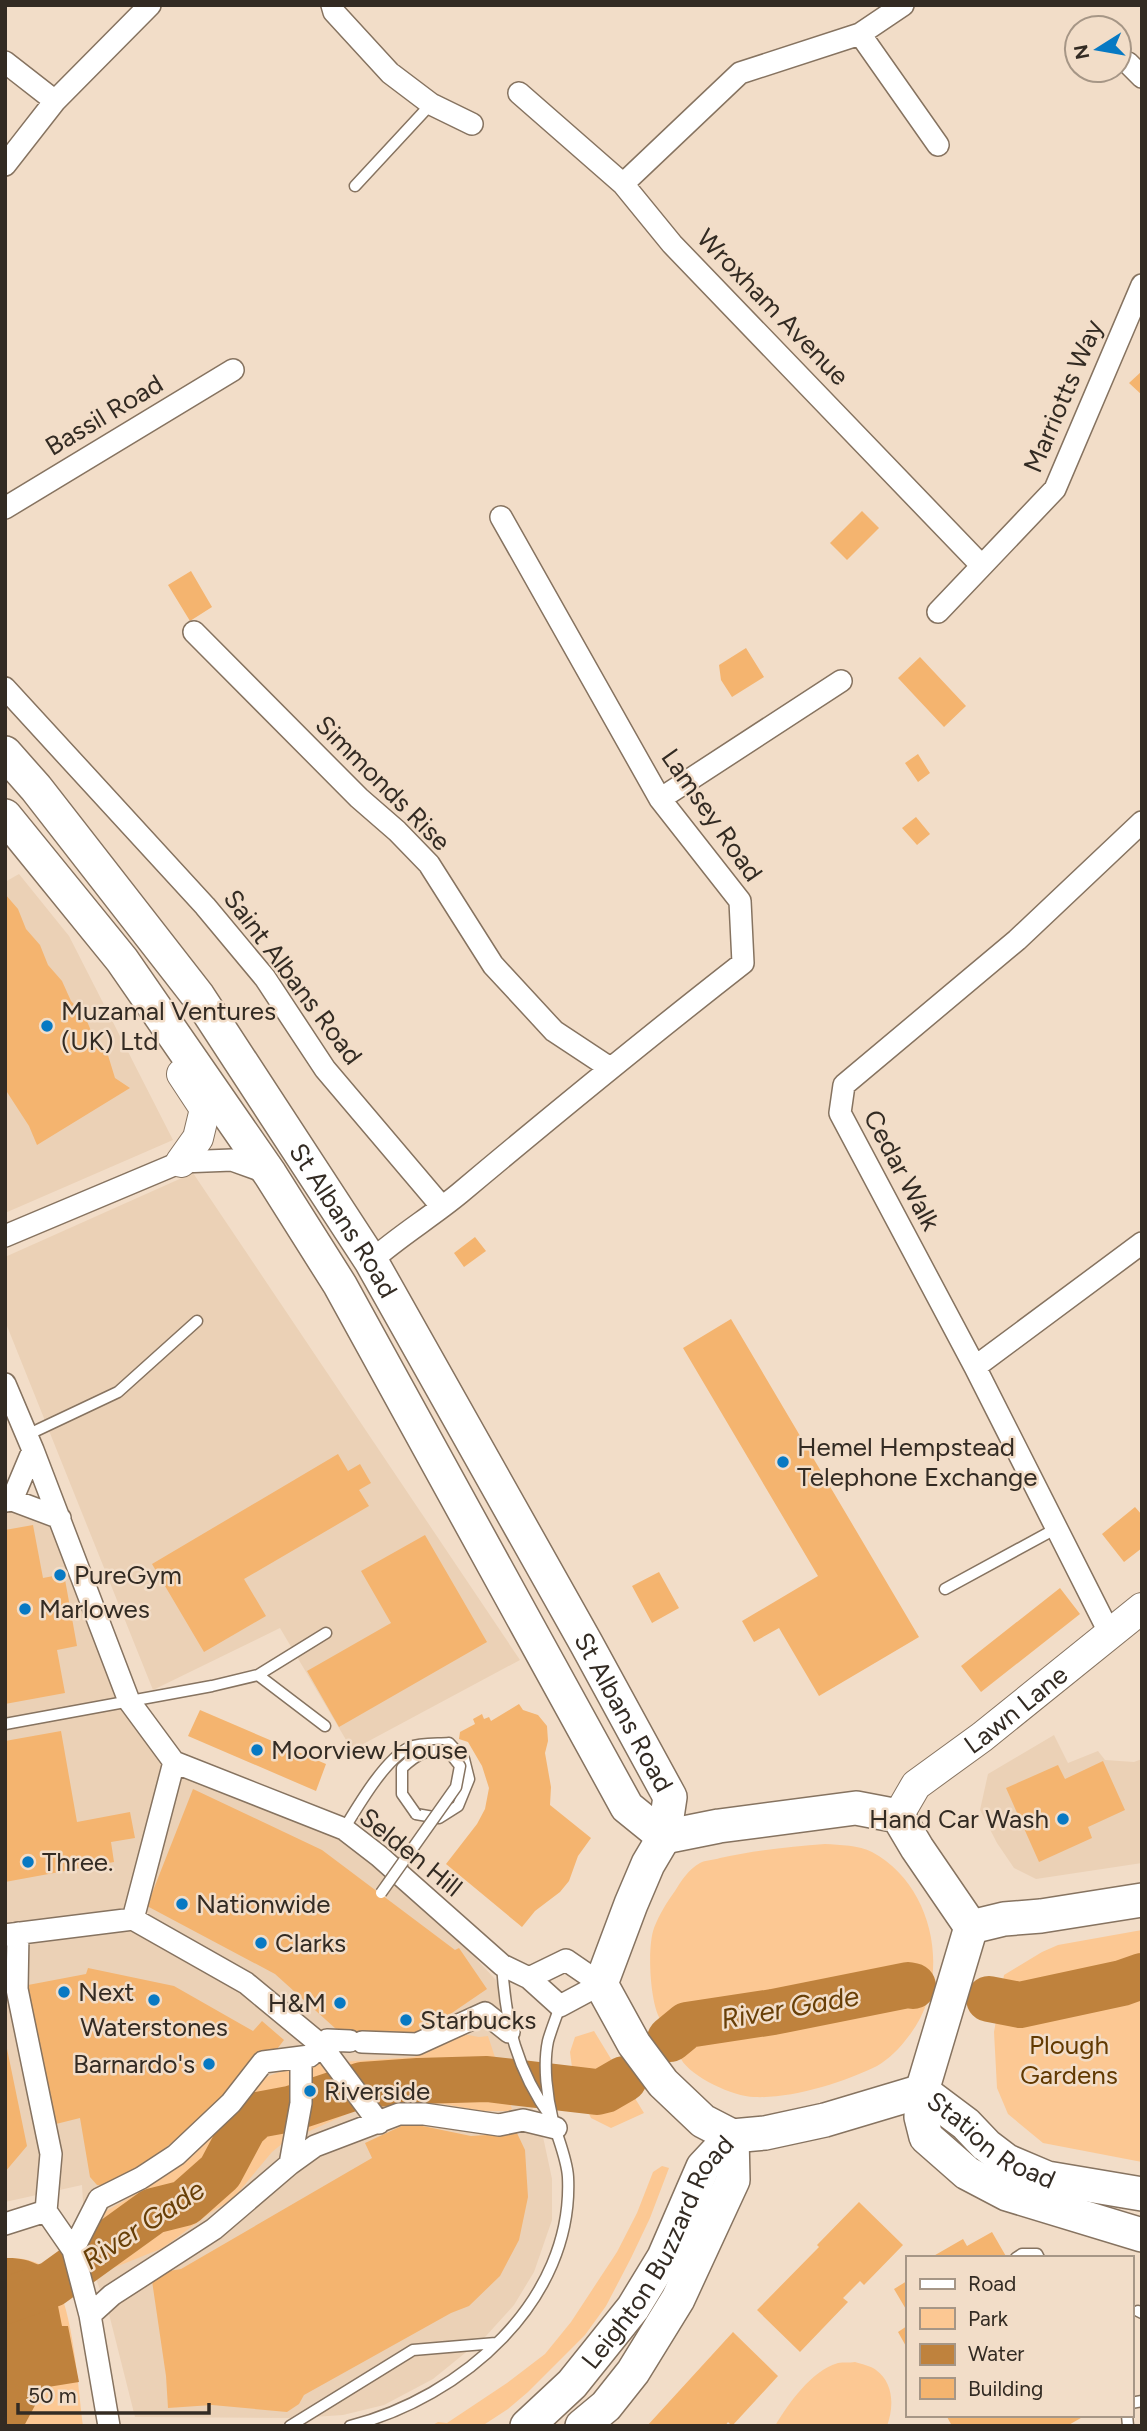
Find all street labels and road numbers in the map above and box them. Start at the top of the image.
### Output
street label: Wroxham Avenue [690,222,856,392]
street label: Marriotts Way [1016,315,1110,477]
street label: Bassil Road [39,367,169,463]
street label: Simmonds Rise [309,709,457,857]
street label: Lamsey Road [654,742,770,888]
street label: Saint Albans Road [217,883,369,1071]
street label: Cedar Walk [857,1104,947,1236]
street label: St Albans Road [282,1137,404,1303]
street label: St Albans Road [567,1627,680,1798]
street label: Lawn Lane [958,1658,1074,1761]
street label: Selden Hill [353,1801,469,1903]
street label: Station Road [921,2085,1060,2196]
street label: Leighton Buzzard Road [575,2129,740,2375]

